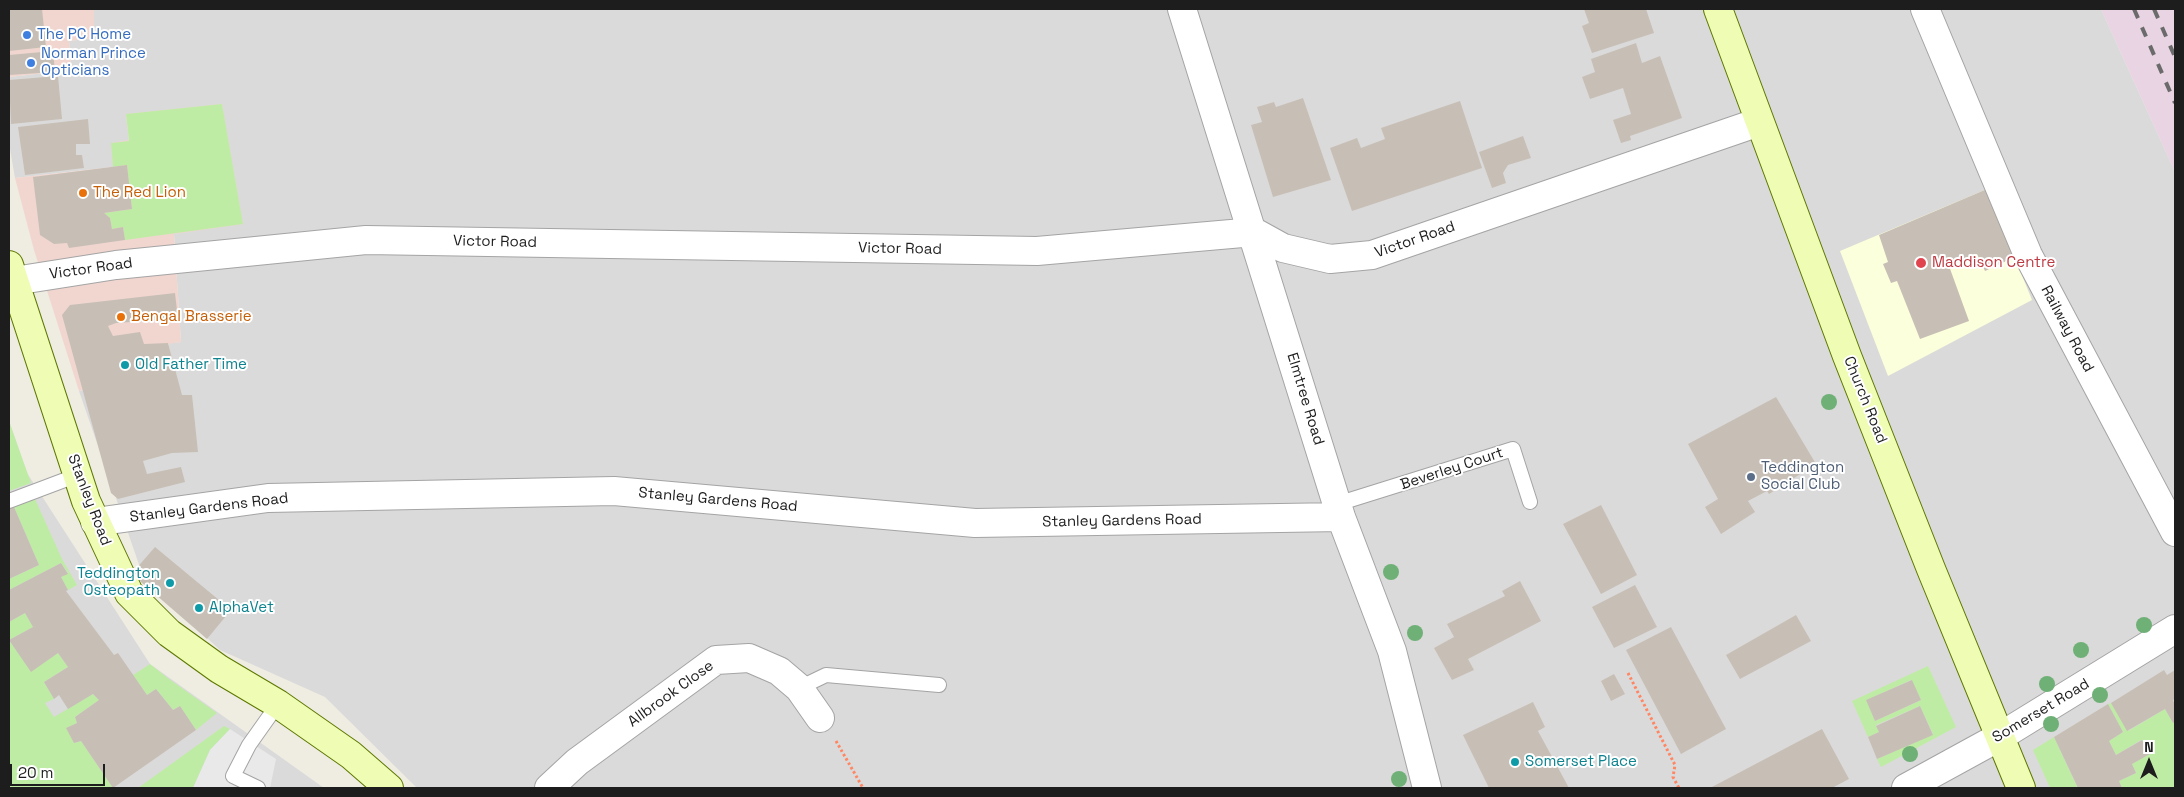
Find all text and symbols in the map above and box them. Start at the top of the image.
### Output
place label: The PC Home [37,26,131,44]
marker: The PC Home [21,29,33,41]
place label: Norman Prince Opticians [41,45,146,80]
marker: Norman Prince Opticians [25,57,37,69]
place label: The Red Lion [93,184,186,202]
marker: The Red Lion [77,187,89,199]
street label: Victor Road [1372,218,1458,262]
street label: Victor Road [453,232,537,252]
street label: Victor Road [858,239,942,259]
street label: Victor Road [48,254,134,284]
place label: Maddison Centre [1932,254,2055,272]
marker: Maddison Centre [1914,256,1928,270]
street label: Railway Road [2037,283,2097,375]
place label: Bengal Brasserie [131,308,252,326]
marker: Bengal Brasserie [115,311,127,323]
street label: Elmtree Road [1282,351,1328,447]
street label: Church Road [1839,354,1891,446]
place label: Old Father Time [135,356,247,374]
marker: Old Father Time [119,359,131,371]
street label: Beverley Court [1398,444,1506,494]
street label: Stanley Road [63,452,115,548]
place label: Teddington Social Club [1761,459,1844,494]
marker: Teddington Social Club [1745,471,1757,483]
street label: Stanley Gardens Road [638,484,798,516]
street label: Stanley Gardens Road [129,489,289,527]
street label: Stanley Gardens Road [1042,511,1202,531]
place label: Teddington Osteopath [77,565,160,600]
marker: Teddington Osteopath [164,577,176,589]
place label: AlphaVet [209,599,274,617]
marker: AlphaVet [193,602,205,614]
street label: Allbrook Close [625,657,717,731]
street label: Somerset Road [1989,675,2093,747]
north arrow [2124,737,2174,787]
text: N [2144,738,2154,756]
place label: Somerset Place [1525,753,1637,771]
scale bar [12,754,108,786]
marker: Somerset Place [1509,756,1521,768]
text: 20 m [18,763,53,782]

